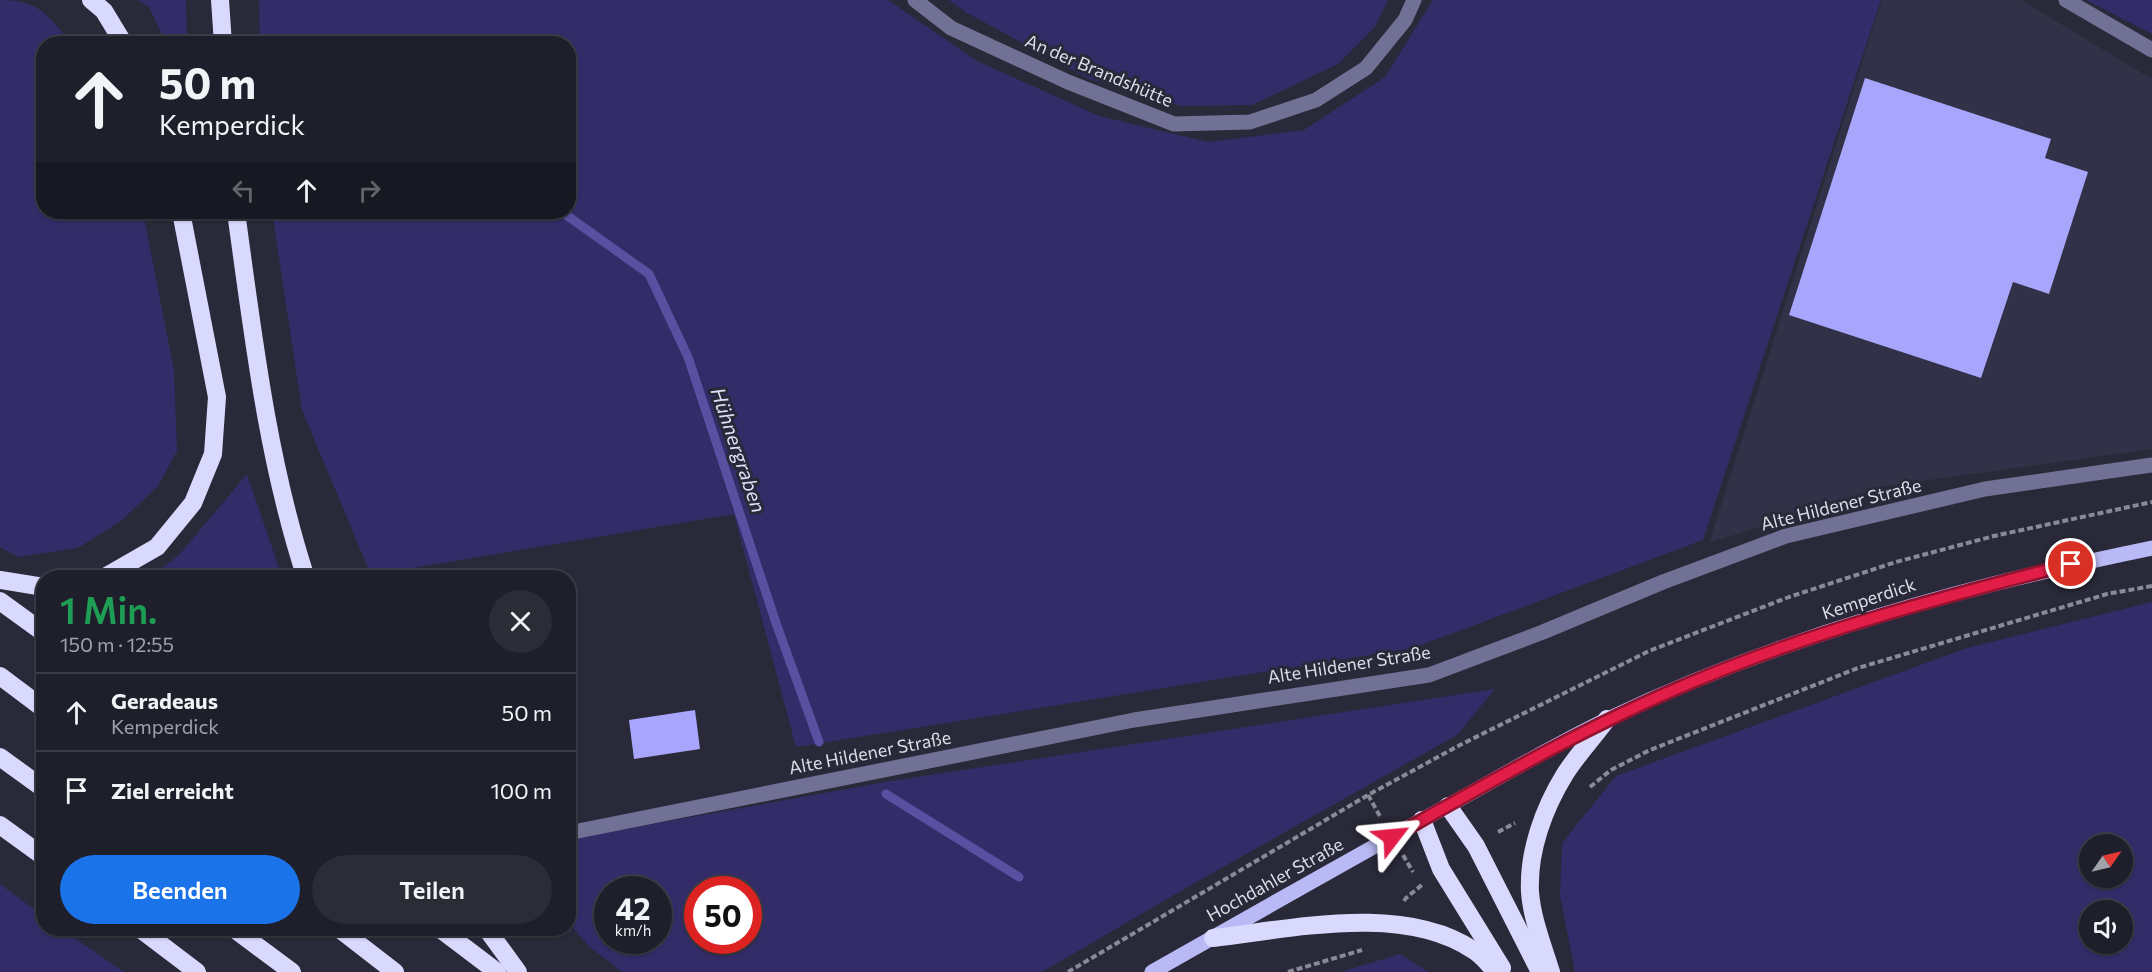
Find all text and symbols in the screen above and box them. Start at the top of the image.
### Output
street label: An der Brandshütte [1022,29,1176,111]
text: 50 m [159,56,256,108]
icon: ahead [60,60,138,138]
text: Kemperdick [159,108,305,141]
icon: left [227,174,260,207]
icon: ahead [290,174,323,207]
icon: right [353,174,386,207]
water label: Hühnergraben [706,384,772,515]
street label: Alte Hildener Straße [1758,473,1923,535]
pin [2045,538,2096,589]
icon: arrive [2054,547,2087,580]
street label: Kemperdick [1819,572,1919,624]
text: 1 Min. [60,587,157,631]
button: close [489,590,552,653]
text: 150 m · 12:55 [60,632,174,656]
street label: Alte Hildener Straße [1266,640,1432,688]
text: Geradeaus [111,687,218,714]
icon: ahead [60,696,93,729]
text: 50 m [502,699,552,726]
text: Kemperdick [111,714,219,738]
street label: Alte Hildener Straße [787,725,953,779]
icon: arrive [60,774,93,807]
text: Ziel erreicht [111,777,234,804]
text: 100 m [490,777,552,804]
position arrow [1360,805,1424,869]
street label: Hochdahler Straße [1202,832,1347,926]
north arrow [2079,834,2133,888]
map controls [2079,834,2133,954]
button: Beenden [60,855,300,924]
button: Teilen [312,855,552,924]
speed limit sign: 50 [684,876,762,954]
text: 42 [615,889,651,926]
button: sound [2079,900,2133,954]
text: km/h [615,921,651,939]

